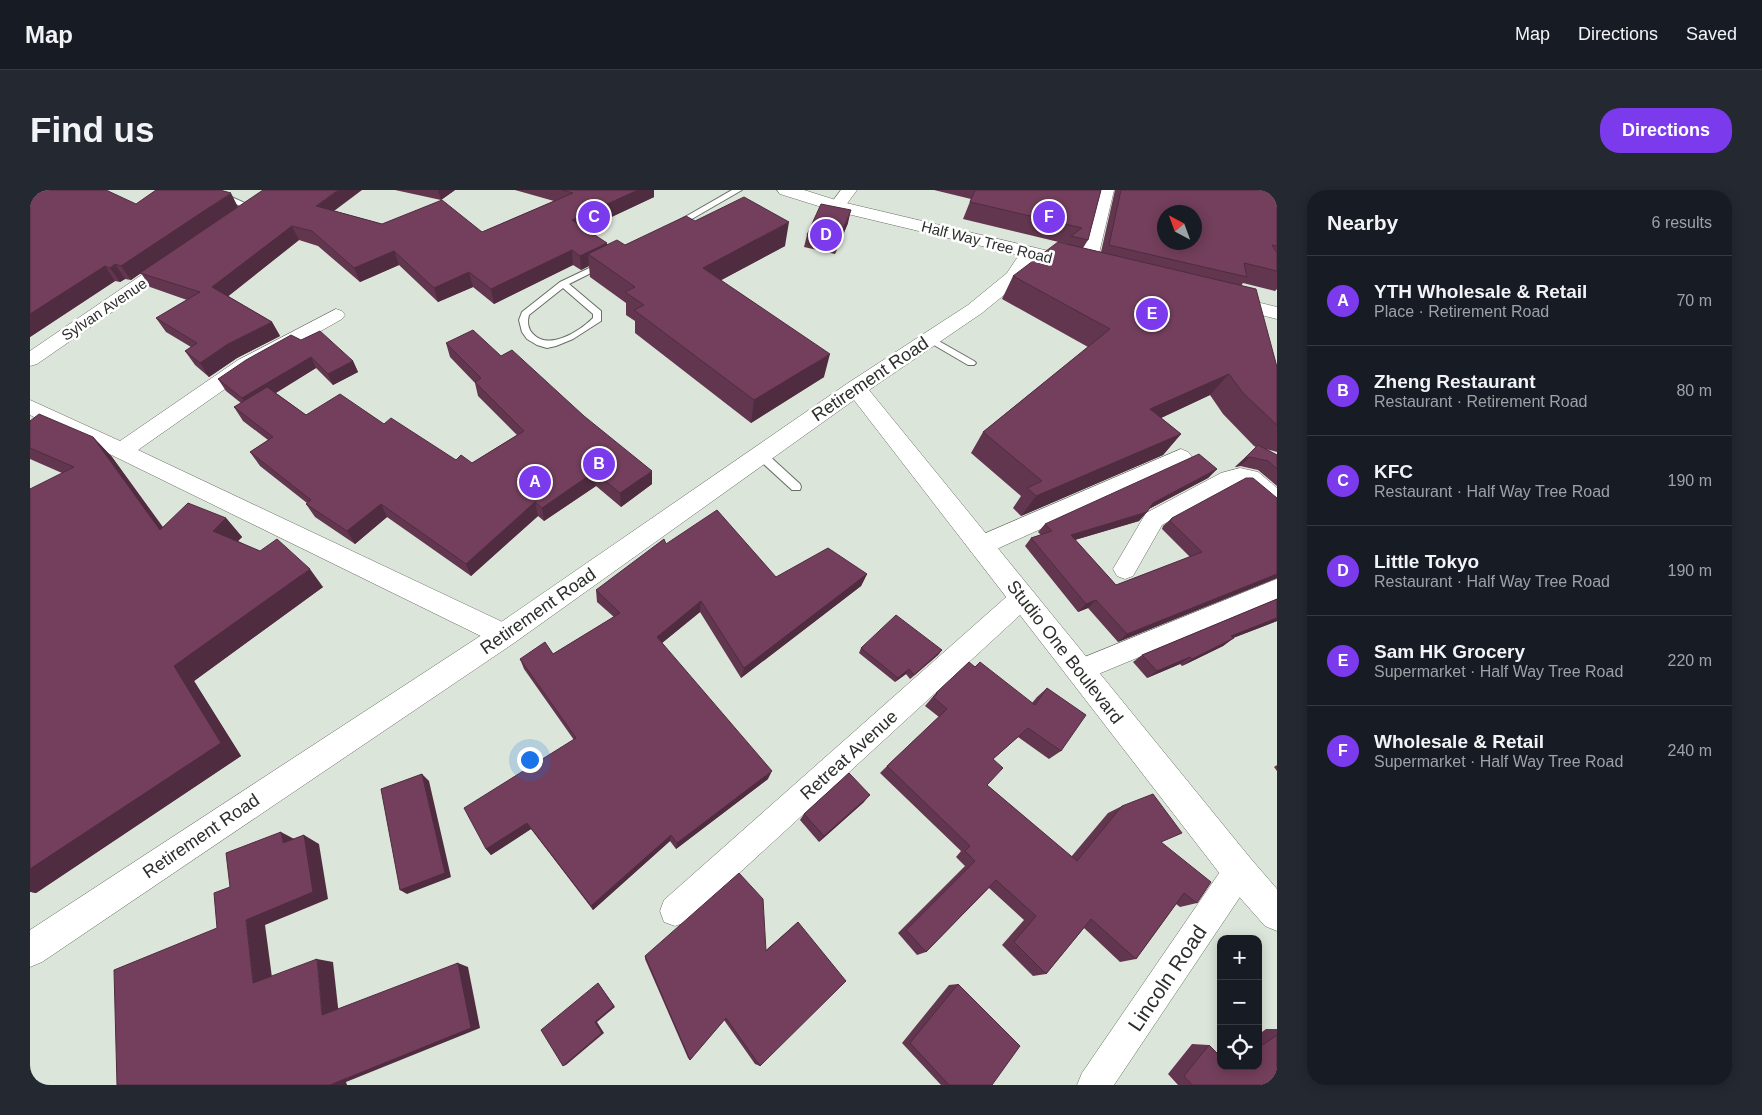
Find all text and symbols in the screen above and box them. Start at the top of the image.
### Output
text: Map [25,21,73,48]
text: Map [1515,24,1550,44]
text: Directions [1578,24,1658,44]
text: Saved [1686,24,1737,44]
button: Directions [1600,108,1732,153]
text: Find us [30,110,154,149]
pin: C [578,198,610,236]
pin: F [1033,198,1065,236]
north arrow [1157,205,1202,250]
text: Nearby [1327,211,1398,234]
text: 6 results [1652,214,1712,231]
pin: D [810,216,842,254]
street label: Half Way Tree Road [920,217,1054,267]
street label: Sylvan Avenue [58,274,150,344]
text: YTH Wholesale & Retail [1374,281,1587,302]
text: A [1337,292,1349,309]
text: 70 m [1676,292,1712,309]
pin: E [1136,295,1168,333]
text: Place · Retirement Road [1374,303,1549,320]
street label: Retirement Road [808,333,932,425]
text: Zheng Restaurant [1374,371,1536,392]
text: B [1337,382,1349,399]
text: 80 m [1676,382,1712,399]
text: Restaurant · Retirement Road [1374,393,1587,410]
pin: B [583,445,615,483]
text: KFC [1374,461,1413,482]
pin: A [519,463,551,501]
text: C [1337,472,1349,489]
text: 190 m [1668,472,1712,489]
text: Restaurant · Half Way Tree Road [1374,483,1610,500]
text: Little Tokyo [1374,551,1479,572]
text: D [1337,562,1349,579]
text: 190 m [1668,562,1712,579]
street label: Retirement Road [477,564,599,658]
text: Restaurant · Half Way Tree Road [1374,573,1610,590]
street label: Studio One Boulevard [1003,576,1127,728]
text: Sam HK Grocery [1374,641,1525,662]
text: E [1338,652,1348,669]
text: 220 m [1668,652,1712,669]
text: Supermarket · Half Way Tree Road [1374,663,1623,680]
street label: Retreat Avenue [796,706,902,804]
text: Wholesale & Retail [1374,731,1544,752]
text: F [1338,742,1348,759]
text: 240 m [1668,742,1712,759]
your location [517,747,543,773]
text: Supermarket · Half Way Tree Road [1374,753,1623,770]
street label: Retirement Road [139,790,263,882]
street label: Lincoln Road [1123,921,1211,1035]
map controls [1217,935,1262,1070]
button: + [1217,935,1262,980]
button: − [1217,980,1262,1025]
button: locate [1217,1025,1262,1070]

